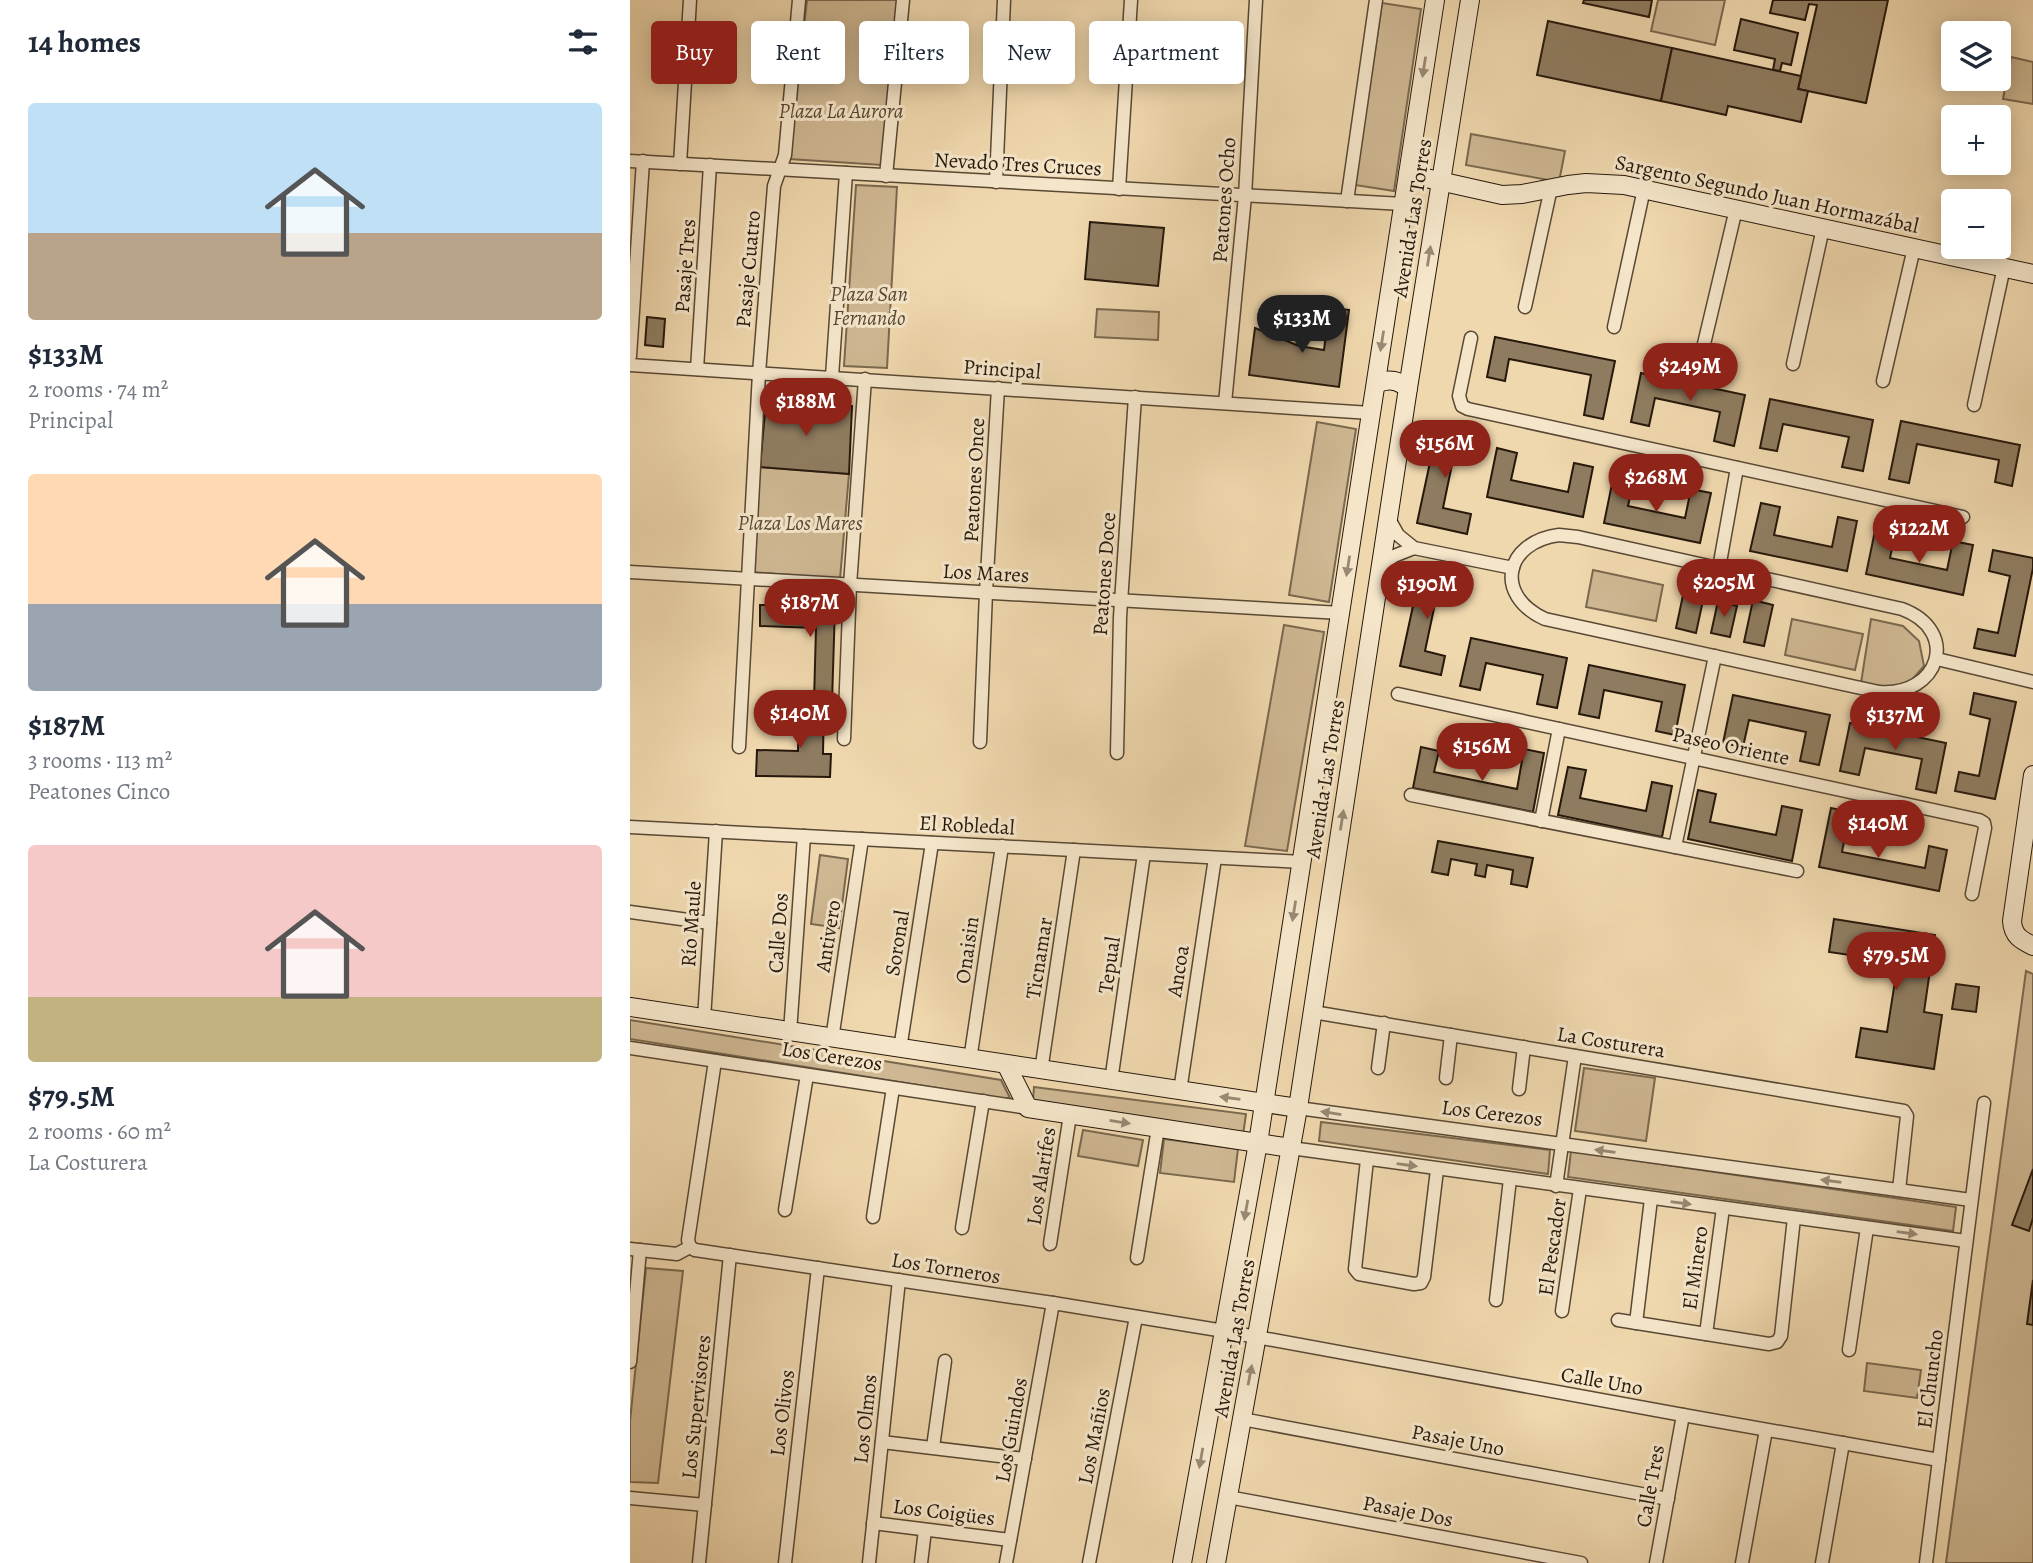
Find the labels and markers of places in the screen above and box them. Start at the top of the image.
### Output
pin: $133M [1253,296,1351,355]
pin: $249M [1641,344,1739,403]
pin: $188M [757,378,855,438]
pin: $156M [1396,420,1494,480]
pin: $268M [1607,454,1705,514]
pin: $122M [1870,505,1968,565]
pin: $205M [1675,560,1773,619]
pin: $190M [1378,562,1476,621]
pin: $187M [761,580,859,639]
pin: $140M [751,690,849,750]
pin: $137M [1846,692,1944,752]
pin: $156M [1433,724,1531,783]
pin: $140M [1829,800,1927,860]
pin: $79.5M [1839,932,1953,992]

